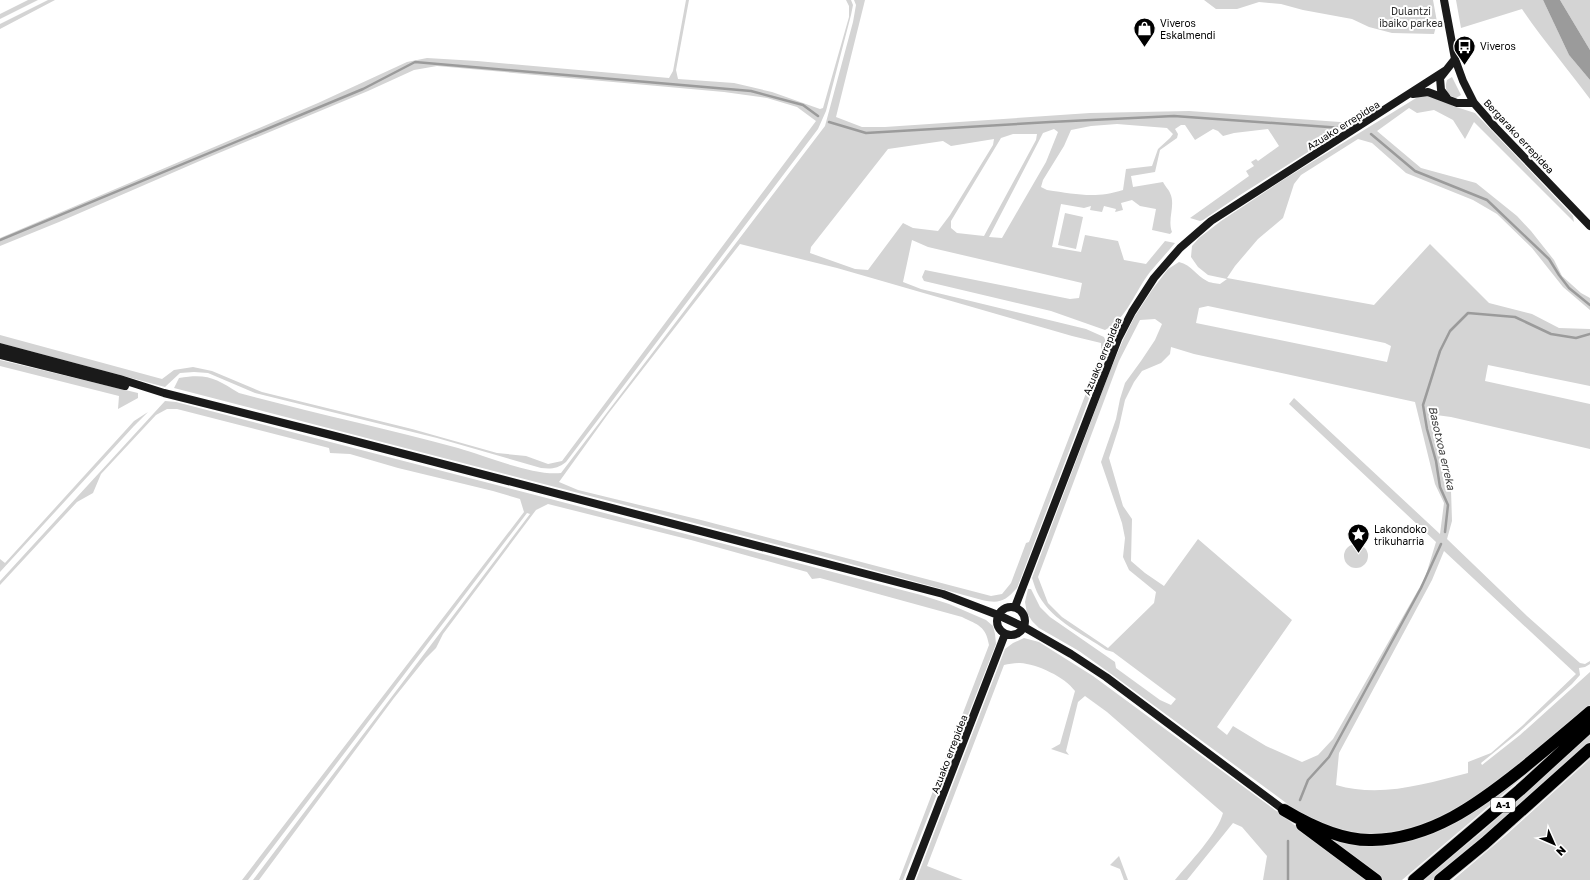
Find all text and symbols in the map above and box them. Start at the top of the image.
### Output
park label: Dulantzi ibaiko parkea [1379,5,1443,29]
shop icon: Viveros Eskalmendi [1132,16,1158,49]
place label: Viveros Eskalmendi [1160,17,1215,41]
bus stop icon: Viveros [1452,33,1478,66]
place label: Viveros [1480,40,1516,52]
street label: Bergarako errepidea [1481,96,1557,176]
street label: Azuako errepidea [1305,98,1381,152]
street label: Azuako errepidea [1080,315,1124,397]
water label: Basotxoa erreka [1427,405,1459,492]
place icon: Lakondoko trikuharria [1345,522,1371,555]
place label: Lakondoko trikuharria [1374,523,1427,547]
street label: Azuako errepidea [928,713,970,795]
road number: A-1 [1491,798,1515,812]
north arrow [1534,824,1574,864]
text: N [1554,844,1569,859]

